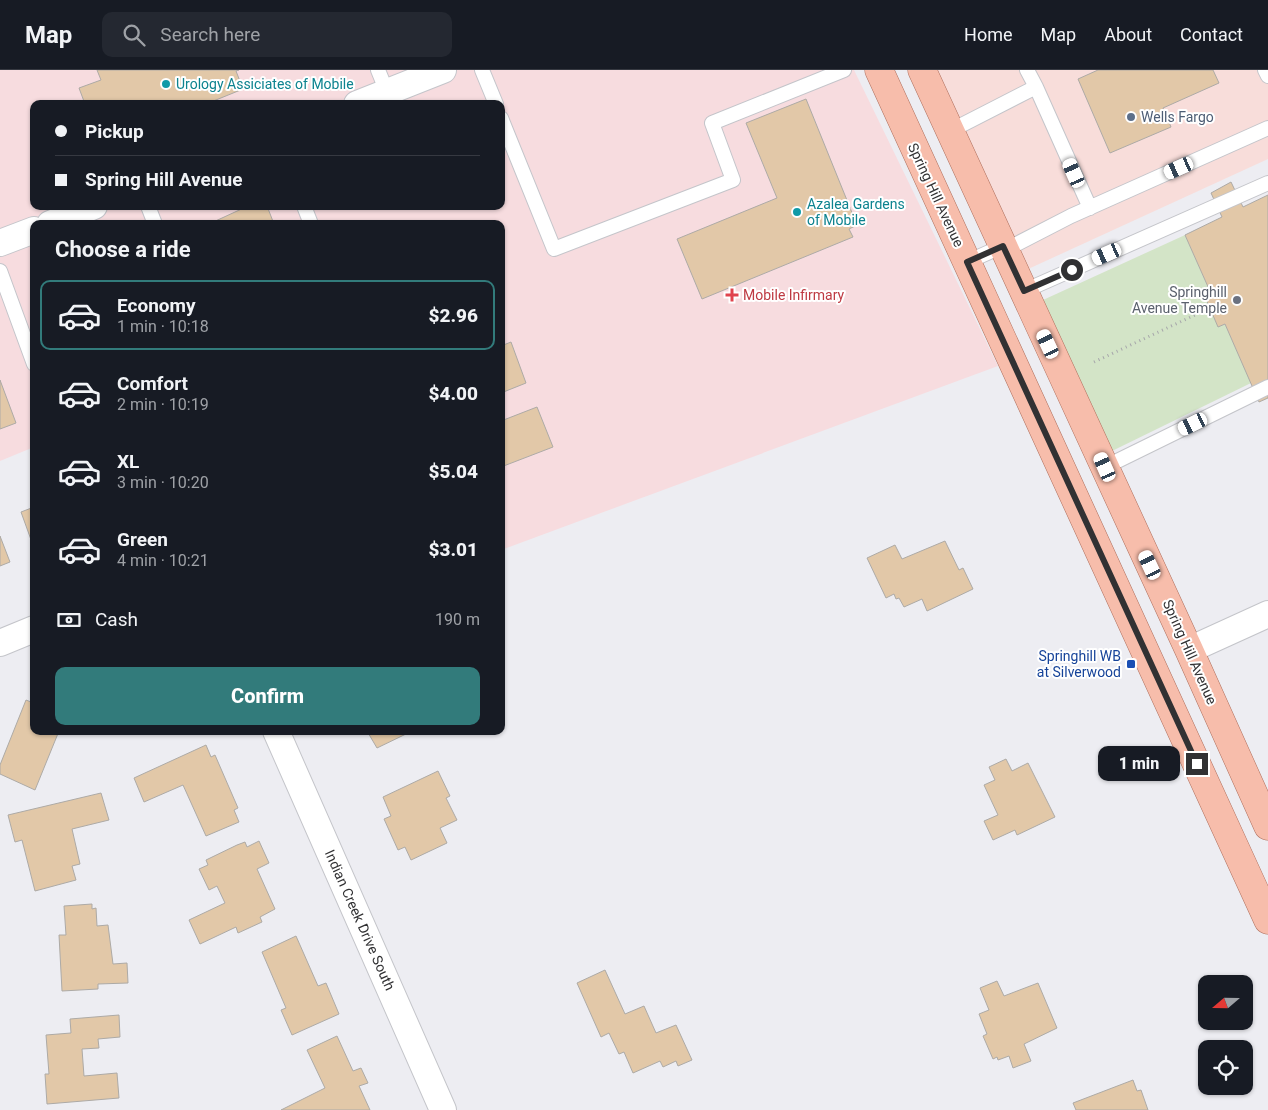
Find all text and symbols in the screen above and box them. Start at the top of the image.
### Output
search box [102,12,452,57]
text: Map [25,21,72,49]
icon: search [120,21,148,49]
text: Search here [160,23,260,46]
text: Home [964,24,1013,45]
text: Map [1041,24,1076,45]
text: About [1104,24,1152,45]
text: Contact [1180,24,1243,45]
place label: Urology Assiciates of Mobile [176,76,354,92]
marker: Urology Assiciates of Mobile [160,78,172,90]
place label: Wells Fargo [1141,109,1214,125]
marker: Wells Fargo [1125,111,1137,123]
text: Pickup [85,120,144,143]
street label: Spring Hill Avenue [905,140,967,250]
car [1162,155,1195,181]
car [1061,156,1086,190]
text: Spring Hill Avenue [85,168,242,191]
place label: Azalea Gardens of Mobile [807,196,905,228]
marker: Azalea Gardens of Mobile [791,206,803,218]
text: Choose a ride [55,237,191,262]
car [1090,241,1123,267]
route start [1061,259,1083,281]
place label: Springhill Avenue Temple [1132,284,1227,316]
place label: Mobile Infirmary [743,287,845,303]
marker: Mobile Infirmary [725,288,739,302]
icon: car [57,293,102,338]
text: Economy [117,294,196,317]
marker: Springhill Avenue Temple [1231,294,1243,306]
text: $2.96 [429,304,478,327]
text: 1 min · 10:18 [117,317,209,336]
car [1034,327,1061,361]
icon: car [57,371,102,416]
text: Comfort [117,372,188,395]
text: $4.00 [429,382,478,405]
text: 2 min · 10:19 [117,395,209,414]
car [1176,411,1209,437]
icon: car [57,449,102,494]
text: XL [117,450,139,473]
car [1092,450,1117,484]
text: $5.04 [429,460,478,483]
text: 3 min · 10:20 [117,473,209,492]
icon: car [57,527,102,572]
text: Green [117,528,168,551]
text: $3.01 [429,538,478,561]
car [1136,548,1163,582]
text: 4 min · 10:21 [117,551,209,570]
street label: Spring Hill Avenue [1160,597,1220,707]
icon: cash [55,606,83,634]
text: Cash [95,608,138,631]
text: 190 m [435,610,480,629]
place label: Springhill WB at Silverwood [1037,648,1121,680]
marker: Springhill WB at Silverwood [1125,658,1137,670]
button: Confirm [55,667,480,725]
callout: 1 min [1097,746,1180,782]
route end [1186,753,1208,775]
text: 1 min [1119,754,1159,773]
street label: Indian Creek Drive South [322,847,398,993]
north arrow [1198,975,1252,1030]
map controls [1198,975,1253,1095]
button: locate [1198,1040,1253,1095]

